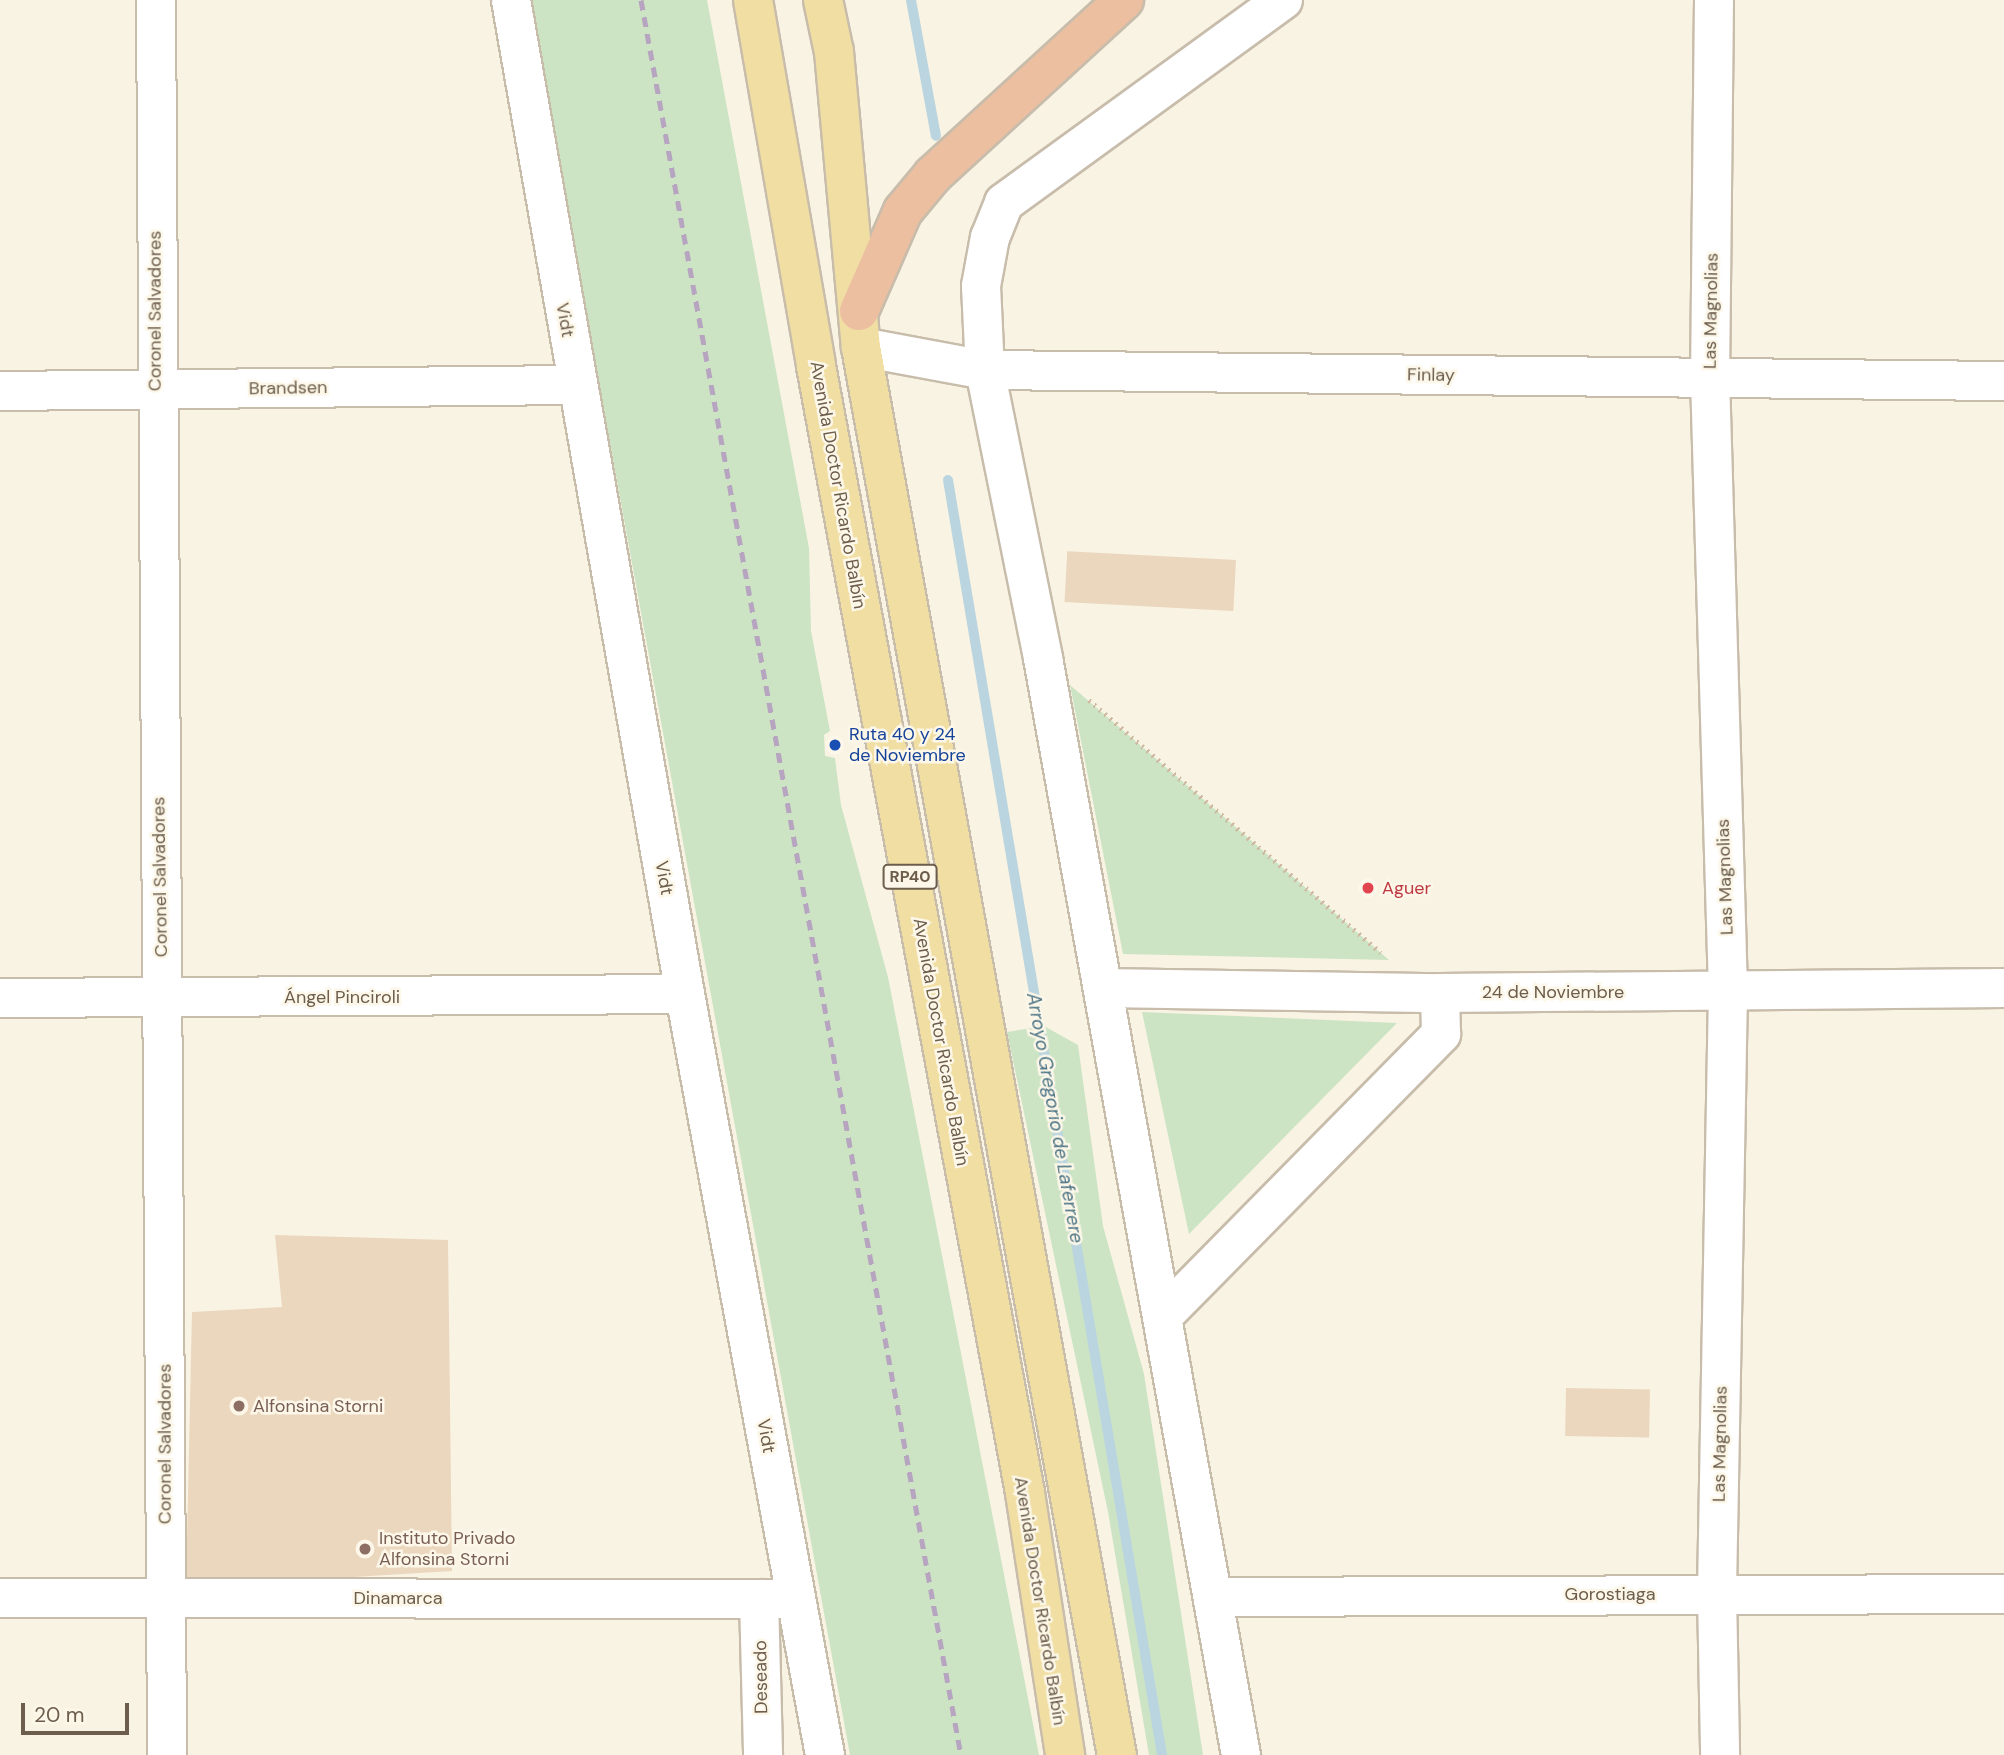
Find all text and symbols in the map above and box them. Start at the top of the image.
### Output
street label: Coronel Salvadores [144,231,166,391]
street label: Las Magnolias [1699,253,1723,369]
street label: Vidt [551,301,579,339]
street label: Avenida Doctor Ricardo Balbín [806,359,870,611]
street label: Finlay [1407,364,1455,386]
street label: Brandsen [249,377,327,399]
place label: Ruta 40 y 24 de Noviembre [849,724,966,766]
marker: Ruta 40 y 24 de Noviembre [827,737,843,753]
street label: Coronel Salvadores [148,797,172,957]
street label: Las Magnolias [1712,819,1738,935]
street label: Vidt [650,859,678,897]
road number: RP40 [882,864,938,890]
place label: Aguer [1382,877,1431,899]
marker: Aguer [1360,880,1376,896]
street label: Avenida Doctor Ricardo Balbín [909,916,973,1168]
street label: 24 de Noviembre [1482,981,1624,1003]
street label: Ángel Pinciroli [284,986,400,1008]
water label: Arroyo Gregorio de Laferrere [1022,991,1088,1245]
street label: Coronel Salvadores [154,1364,176,1524]
street label: Las Magnolias [1708,1386,1732,1502]
place label: Alfonsina Storni [253,1395,383,1417]
marker: Alfonsina Storni [231,1398,247,1414]
street label: Vidt [752,1417,780,1455]
street label: Avenida Doctor Ricardo Balbín [1010,1475,1070,1727]
place label: Instituto Privado Alfonsina Storni [379,1528,515,1570]
marker: Instituto Privado Alfonsina Storni [357,1541,373,1557]
street label: Gorostiaga [1565,1583,1655,1605]
street label: Dinamarca [353,1587,443,1609]
street label: Deseado [750,1640,772,1714]
scale bar [24,1688,133,1732]
text: 20 m [34,1701,85,1729]

